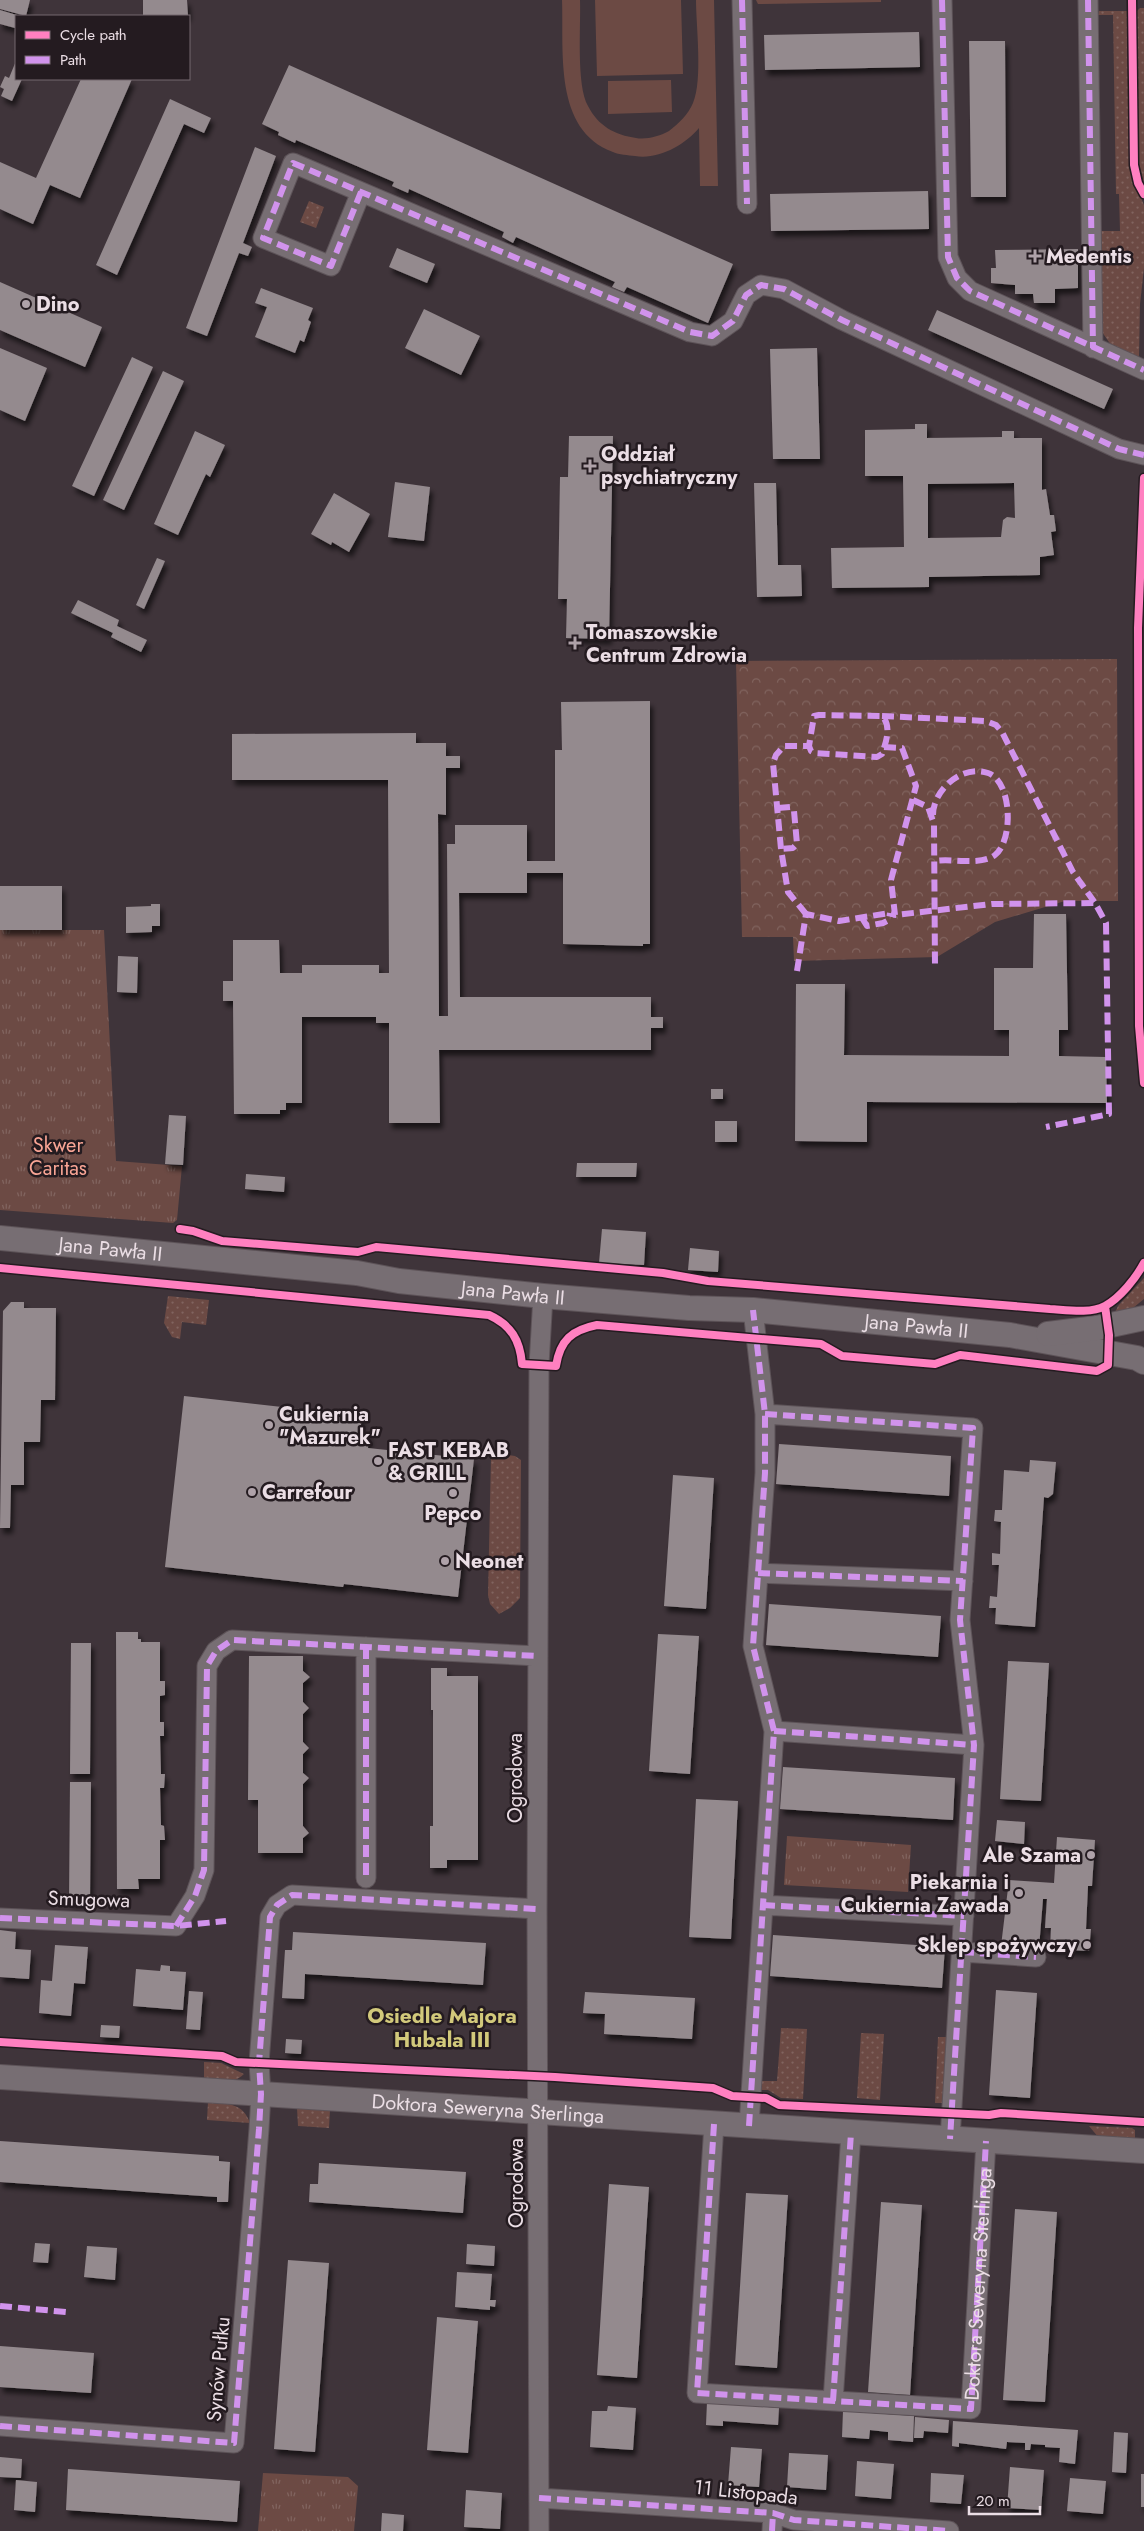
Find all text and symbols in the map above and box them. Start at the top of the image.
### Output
legend [15,15,190,80]
text: Cycle path [60,24,127,46]
text: Path [60,49,86,71]
place label: Medentis [1046,242,1132,271]
marker: Medentis [1028,249,1042,263]
place label: Dino [36,290,80,319]
marker: Dino [20,298,32,310]
place label: Oddział psychiatryczny [601,440,738,492]
marker: Oddział psychiatryczny [583,459,597,473]
place label: Tomaszowskie Centrum Zdrowia [586,618,747,670]
marker: Tomaszowskie Centrum Zdrowia [568,636,582,650]
park label: Skwer Caritas [29,1131,87,1183]
street label: Jana Pawła II [54,1230,164,1269]
street label: Jana Pawła II [457,1273,566,1313]
street label: Jana Pawła II [860,1307,970,1346]
place label: Cukiernia "Mazurek" [279,1400,381,1452]
marker: Cukiernia "Mazurek" [263,1419,275,1431]
place label: FAST KEBAB & GRILL [388,1436,509,1488]
marker: FAST KEBAB & GRILL [372,1455,384,1467]
place label: Carrefour [262,1478,354,1507]
marker: Carrefour [246,1486,258,1498]
marker: Pepco [447,1487,459,1499]
place label: Pepco [424,1499,482,1528]
place label: Neonet [455,1547,524,1576]
marker: Neonet [439,1555,451,1567]
street label: Ogrodowa [501,1733,530,1823]
place label: Ale Szama [982,1841,1081,1870]
marker: Ale Szama [1085,1849,1097,1861]
place label: Piekarnia i Cukiernia Zawada [841,1868,1009,1920]
street label: Smugowa [47,1884,131,1915]
marker: Piekarnia i Cukiernia Zawada [1013,1887,1025,1899]
place label: Sklep spożywczy [917,1931,1078,1960]
marker: Sklep spożywczy [1081,1939,1093,1951]
district label: Osiedle Majora Hubala III [367,2001,517,2055]
street label: Doktora Seweryna Sterlinga [371,2087,605,2131]
street label: Ogrodowa [502,2138,531,2228]
street label: Doktora Seweryna Sterlinga [957,2167,999,2401]
street label: Synów Pułku [199,2315,238,2423]
street label: 11 Listopada [693,2473,799,2512]
scale bar [969,2484,1040,2516]
text: 20 m [976,2490,1010,2512]

